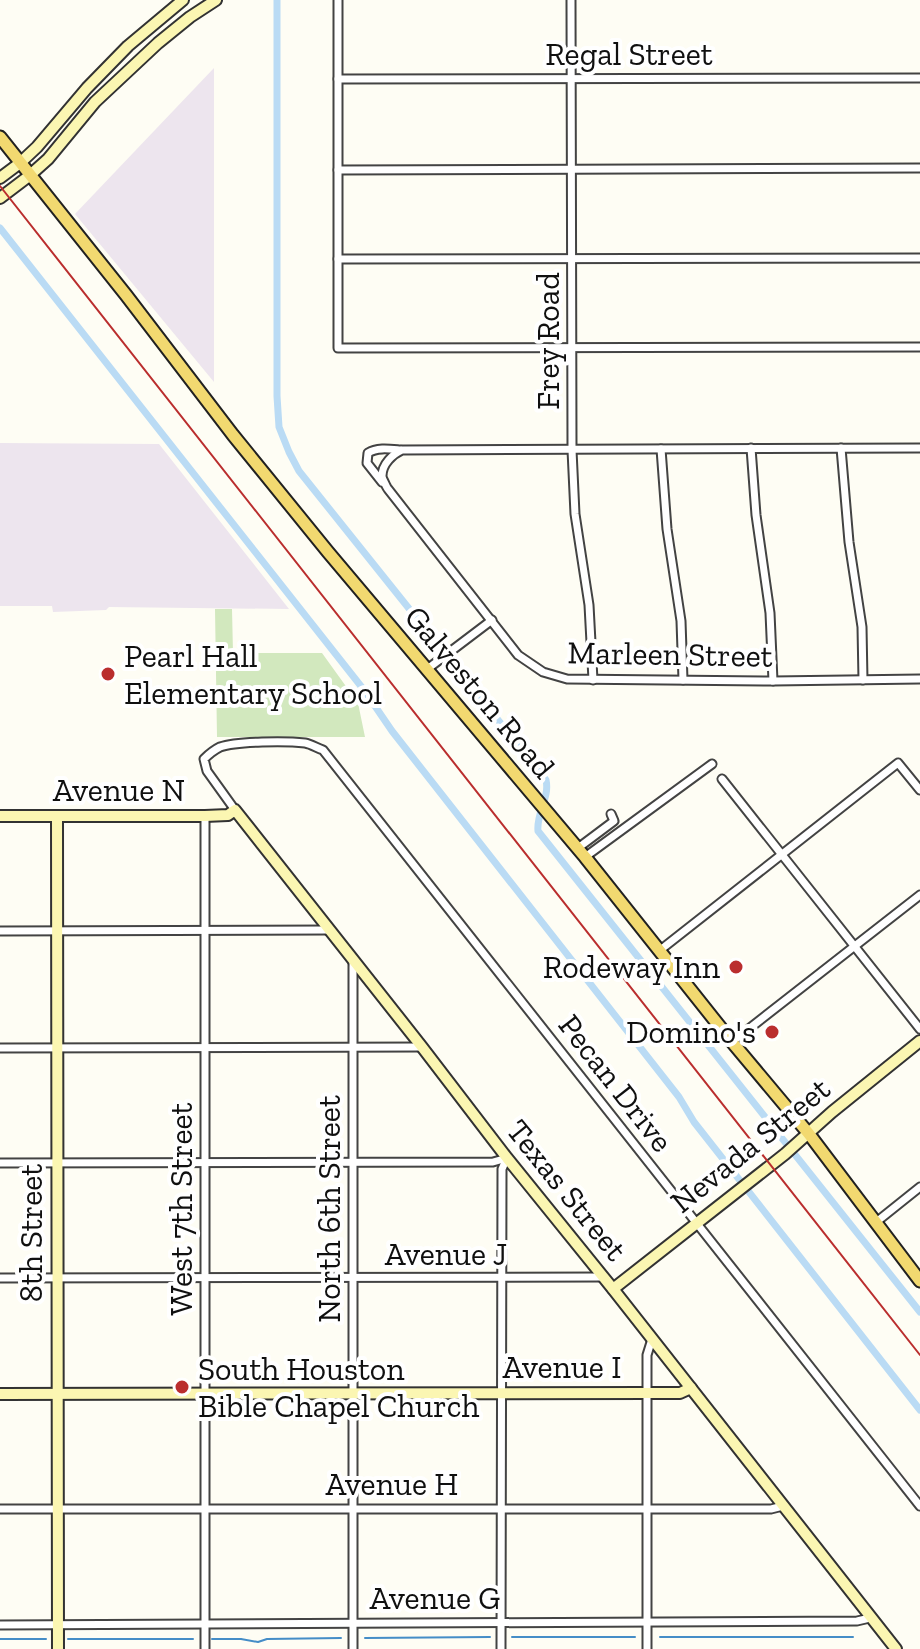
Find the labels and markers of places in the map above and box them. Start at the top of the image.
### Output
place label: Pearl Hall Elementary School [124,637,382,712]
marker: Pearl Hall Elementary School [99,665,117,683]
place label: Rodeway Inn [543,948,721,986]
marker: Rodeway Inn [727,958,745,976]
place label: Domino's [626,1013,756,1051]
marker: Domino's [763,1023,781,1041]
place label: South Houston Bible Chapel Church [198,1350,479,1425]
marker: South Houston Bible Chapel Church [173,1378,191,1396]

